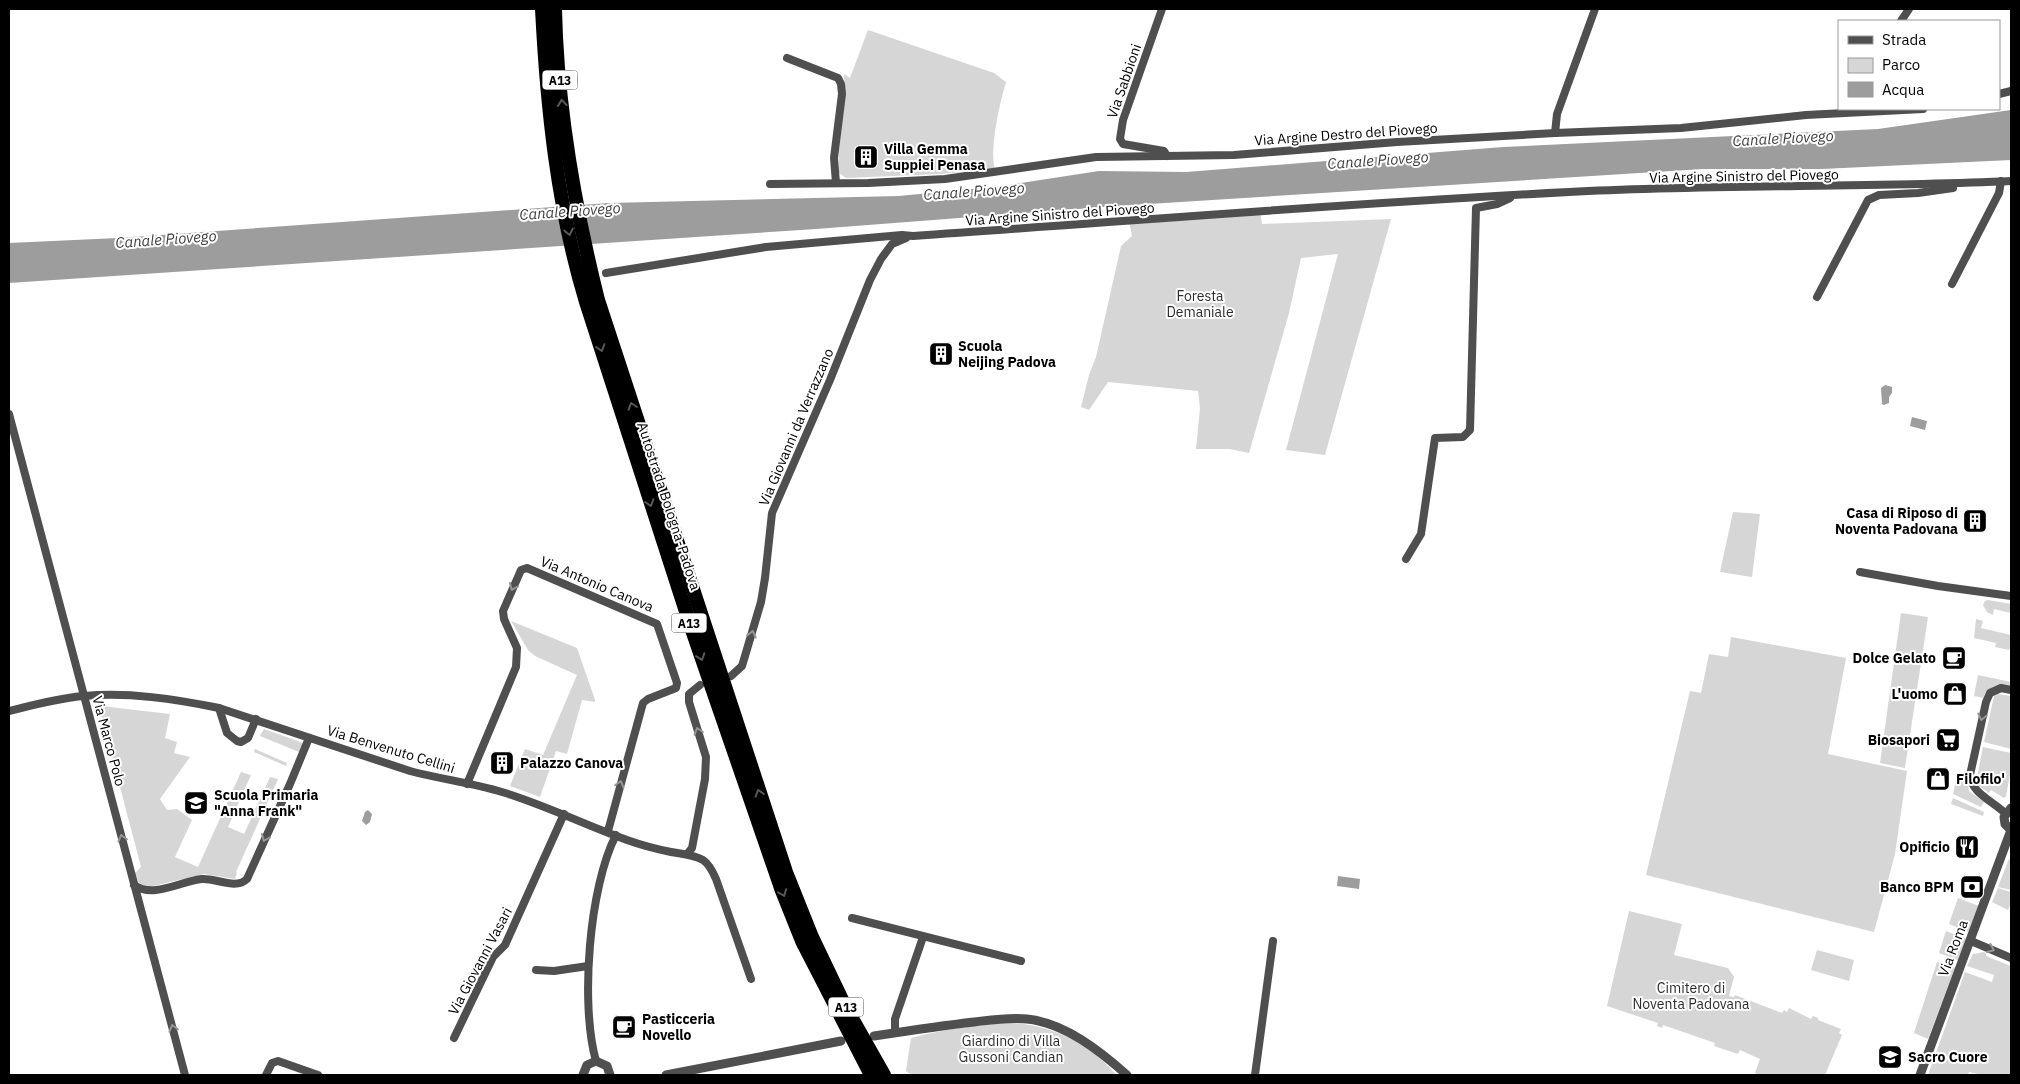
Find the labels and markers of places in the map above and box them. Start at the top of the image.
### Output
place label: Villa Gemma Suppiei Penasa [884,140,985,174]
building icon: Villa Gemma Suppiei Penasa [853,144,879,170]
place label: Scuola Neijing Padova [958,337,1056,371]
building icon: Scuola Neijing Padova [928,341,954,367]
place label: Casa di Riposo di Noventa Padovana [1835,504,1958,538]
building icon: Casa di Riposo di Noventa Padovana [1962,508,1988,534]
cafe icon: Dolce Gelato [1941,645,1967,671]
place label: Dolce Gelato [1853,649,1936,667]
shop icon: L'uomo [1942,681,1968,707]
place label: L'uomo [1891,685,1938,703]
supermarket icon: Biosapori [1935,727,1961,753]
place label: Biosapori [1868,731,1930,749]
building icon: Palazzo Canova [489,750,515,776]
place label: Palazzo Canova [520,754,623,772]
shop icon: Filofilo' [1925,766,1951,792]
place label: Filofilo' [1956,770,2005,788]
place label: Scuola Primaria "Anna Frank" [214,786,319,820]
school or university icon: Scuola Primaria "Anna Frank" [183,790,209,816]
restaurant icon: Opificio [1954,834,1980,860]
place label: Opificio [1899,838,1950,856]
bank icon: Banco BPM [1959,874,1985,900]
place label: Banco BPM [1880,878,1954,896]
place label: Pasticceria Novello [642,1010,715,1044]
cafe icon: Pasticceria Novello [611,1014,637,1040]
school or university icon: Sacro Cuore [1877,1044,1903,1070]
place label: Sacro Cuore [1908,1048,1988,1066]

